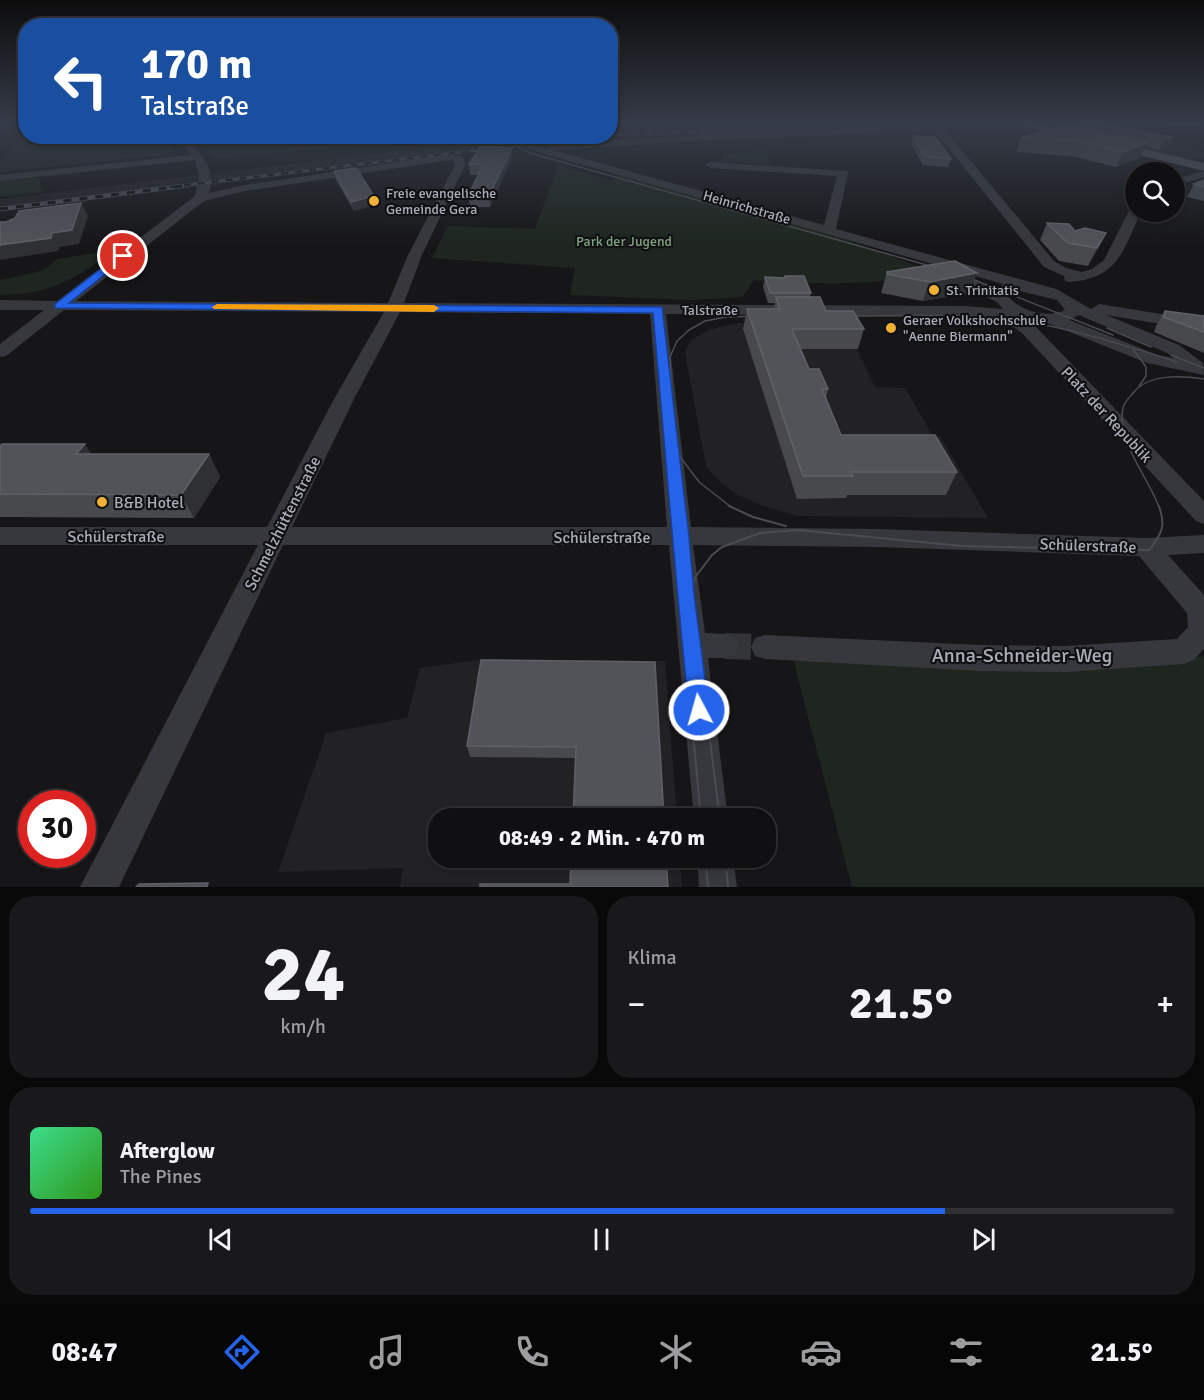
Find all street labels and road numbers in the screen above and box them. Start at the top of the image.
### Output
street label: Heinrichstraße [701,187,793,228]
street label: Talstraße [682,302,738,319]
street label: Platz der Republik [1057,362,1156,467]
street label: Schmelzhüttenstraße [240,453,325,594]
street label: Schülerstraße [68,527,164,547]
street label: Schülerstraße [554,528,650,548]
street label: Schülerstraße [1039,534,1137,558]
street label: Anna-Schneider-Weg [932,643,1112,668]

